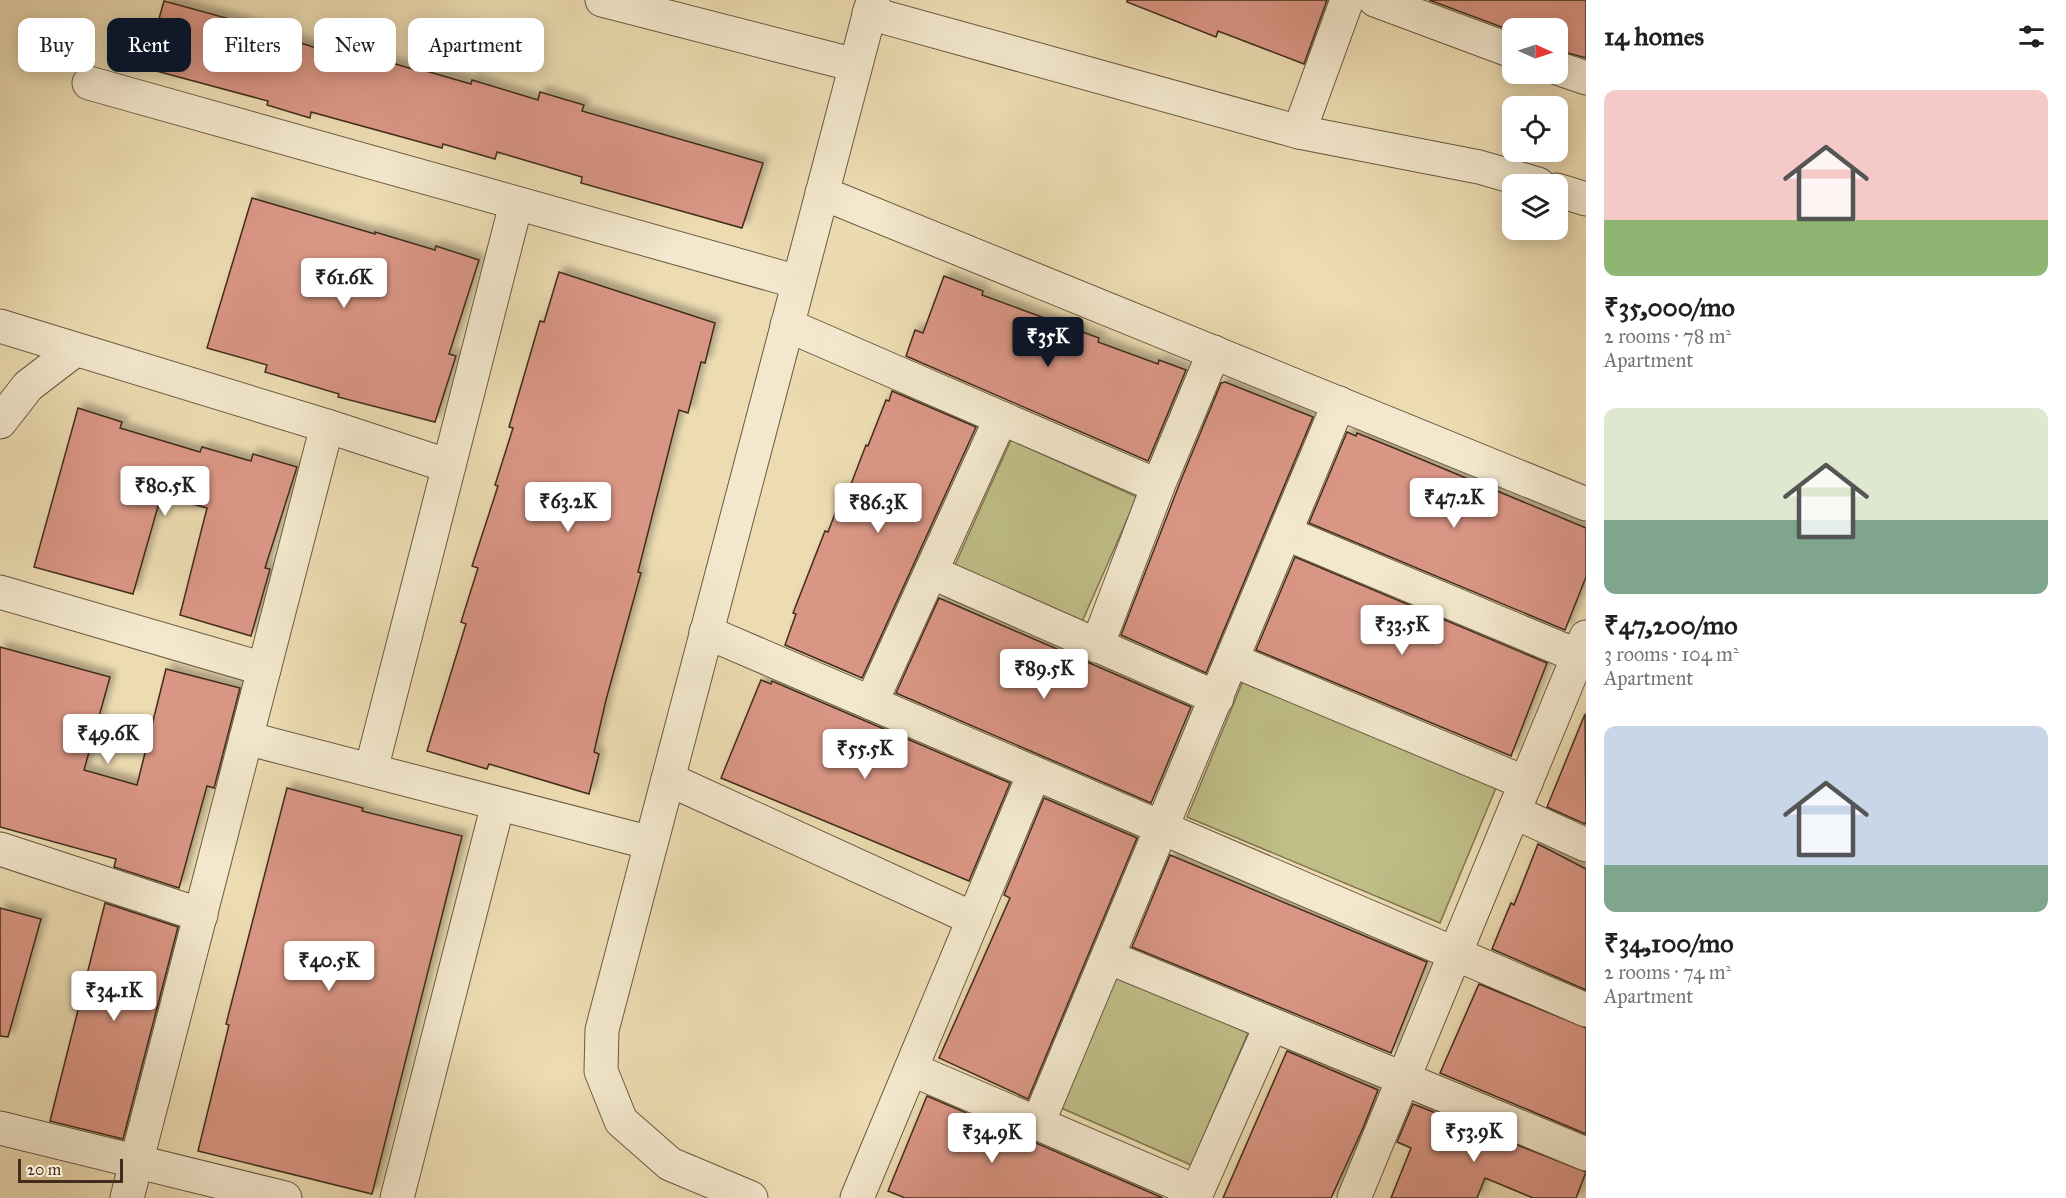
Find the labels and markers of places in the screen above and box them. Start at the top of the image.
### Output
pin: ₹61.6K [295,258,393,309]
pin: ₹35K [1012,317,1084,368]
pin: ₹80.5K [116,466,214,517]
pin: ₹47.2K [1405,478,1503,529]
pin: ₹63.2K [519,482,617,533]
pin: ₹86.3K [829,483,927,534]
pin: ₹33.5K [1353,605,1451,656]
pin: ₹89.5K [995,649,1093,700]
pin: ₹49.6K [59,714,157,765]
pin: ₹55.5K [816,729,914,780]
pin: ₹40.5K [280,941,378,992]
pin: ₹34.1K [65,971,163,1022]
pin: ₹53.9K [1425,1112,1523,1163]
pin: ₹34.9K [943,1113,1041,1164]

